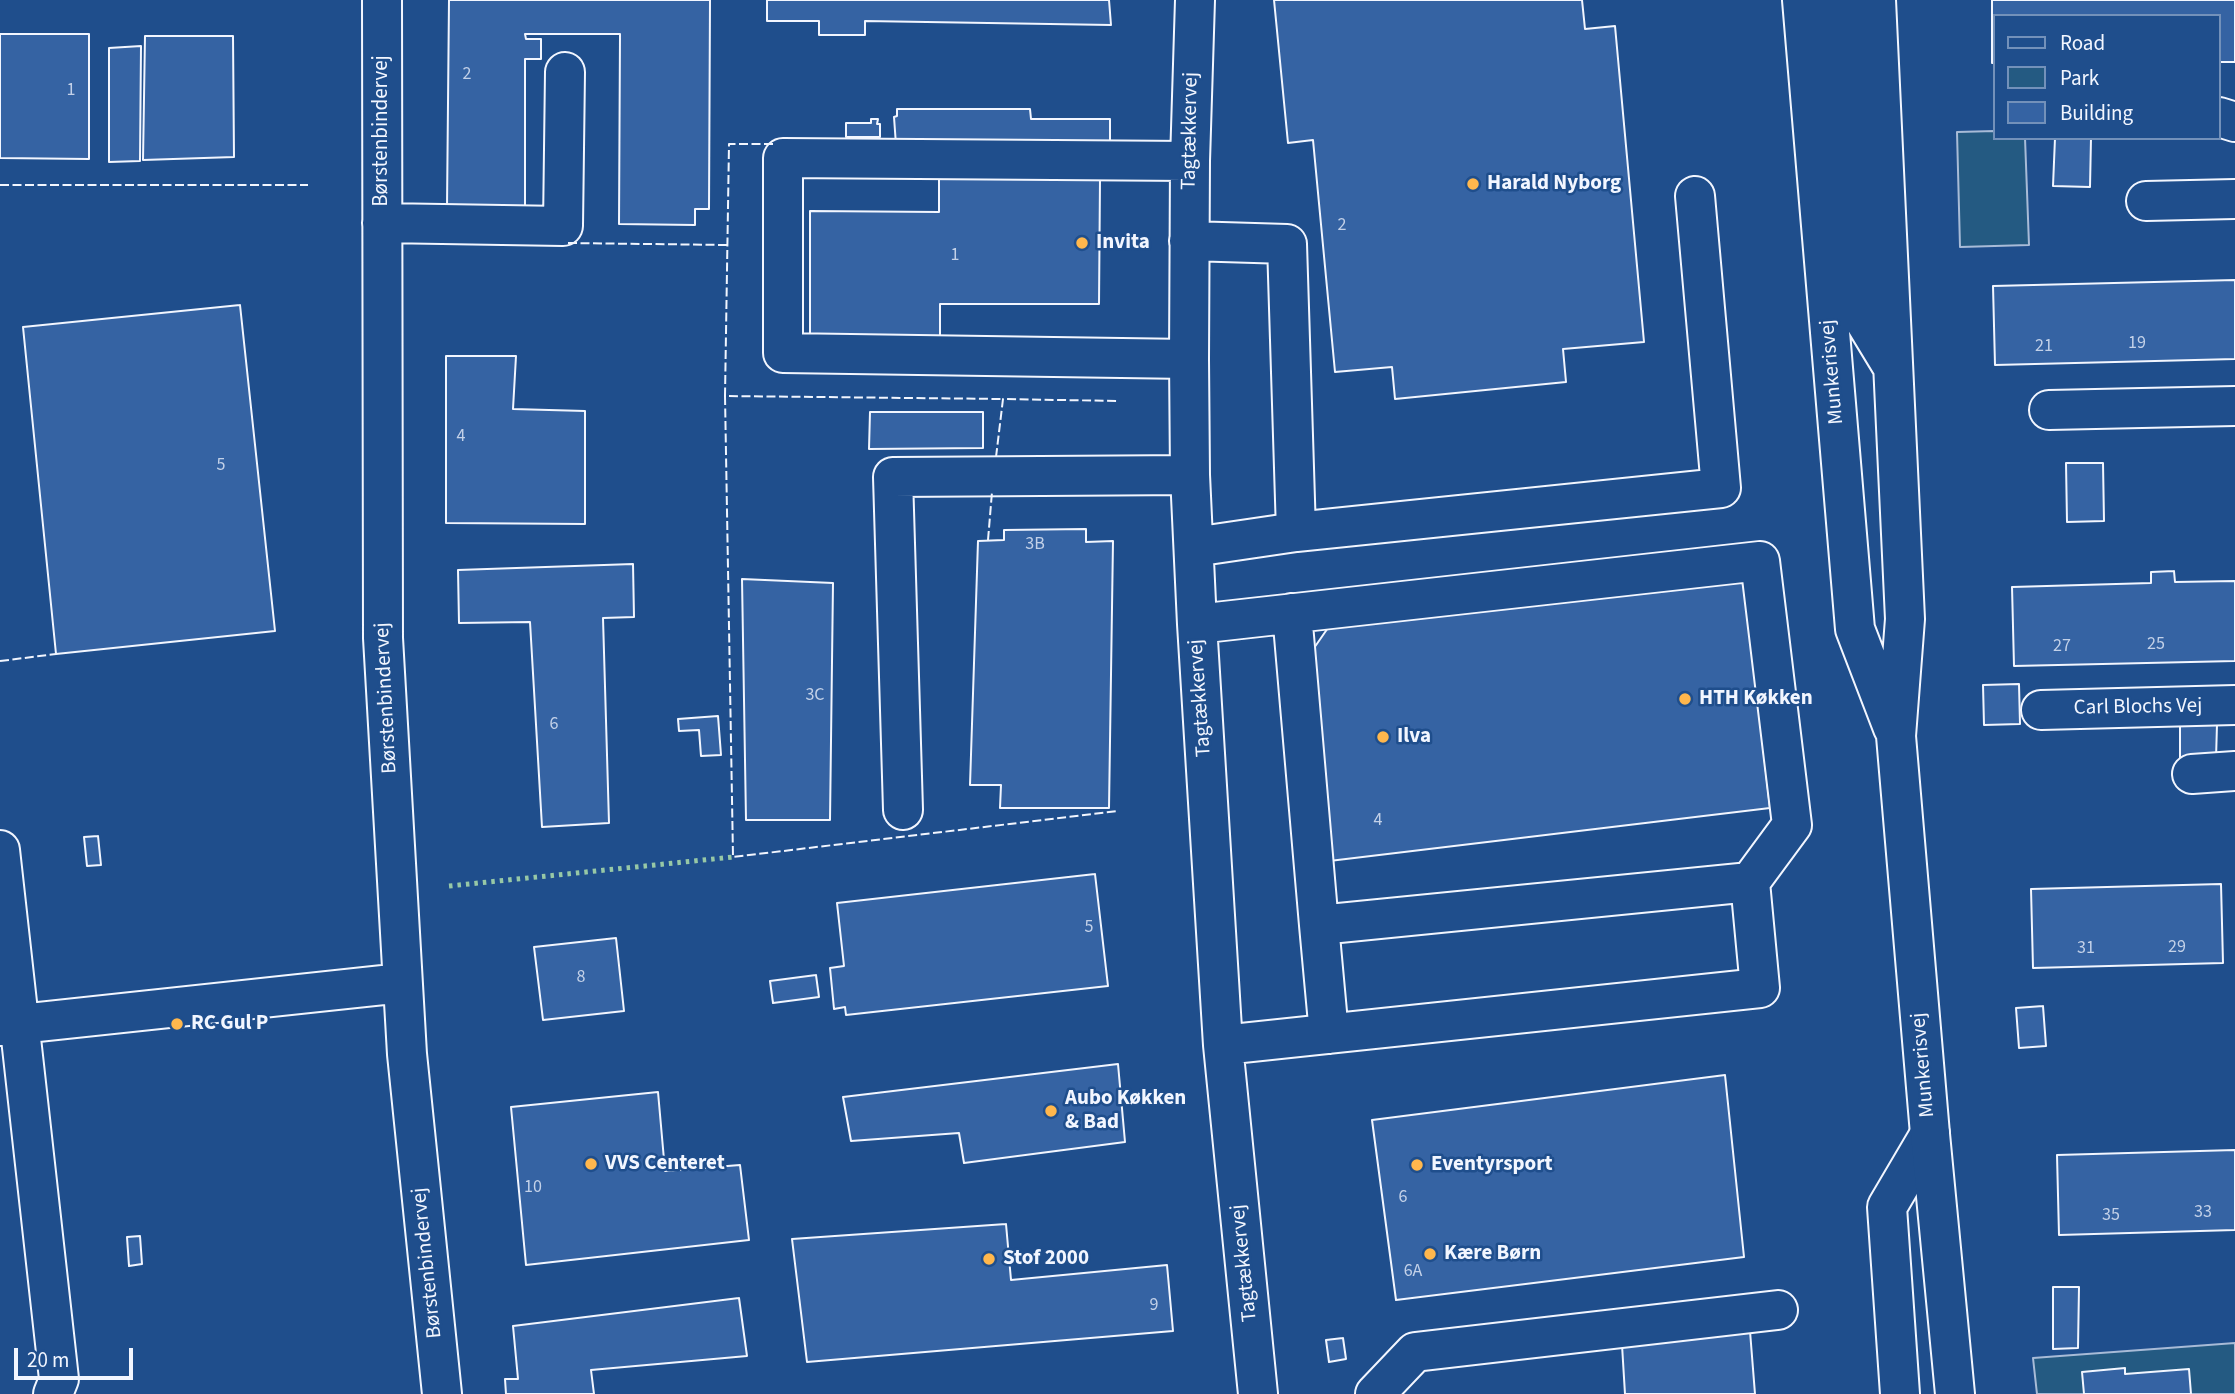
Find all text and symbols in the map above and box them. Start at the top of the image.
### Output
legend [1994,14,2221,140]
text: Road [2060,28,2105,58]
street label: Børstenbindervej [369,55,395,207]
text: Park [2060,63,2099,93]
house number: 2 [463,64,471,86]
street label: Tagtækkervej [1177,72,1205,190]
house number: 1 [67,80,75,102]
text: Building [2060,98,2133,128]
place label: Harald Nyborg [1487,171,1621,197]
marker: Harald Nyborg [1465,176,1481,192]
house number: 2 [1338,215,1346,237]
place label: Invita [1096,230,1150,256]
marker: Invita [1074,235,1090,251]
house number: 1 [951,245,959,267]
street label: Munkerisvej [1816,319,1850,425]
house number: 19 [2128,333,2146,355]
house number: 21 [2035,336,2053,358]
house number: 4 [457,426,465,448]
house number: 5 [217,455,225,477]
house number: 3B [1025,534,1045,556]
street label: Børstenbindervej [370,622,404,774]
house number: 25 [2147,634,2165,656]
house number: 27 [2053,636,2071,658]
street label: Tagtækkervej [1184,638,1218,758]
house number: 3C [805,685,825,707]
place label: HTH Køkken [1699,686,1813,712]
marker: HTH Køkken [1677,691,1693,707]
street label: Carl Blochs Vej [2073,694,2203,722]
house number: 6 [550,714,558,736]
place label: Ilva [1397,724,1431,750]
marker: Ilva [1375,729,1391,745]
house number: 4 [1374,810,1382,832]
house number: 5 [1085,917,1093,939]
house number: 29 [2168,937,2186,959]
house number: 31 [2077,938,2095,960]
house number: 8 [577,967,585,989]
place label: RC Gul P [191,1011,268,1037]
street label: Munkerisvej [1907,1012,1941,1118]
marker: RC Gul P [169,1016,185,1032]
place label: Aubo Køkken & Bad [1065,1086,1186,1136]
marker: Aubo Køkken & Bad [1043,1103,1059,1119]
place label: VVS Centeret [605,1151,725,1177]
place label: Eventyrsport [1431,1152,1553,1178]
marker: VVS Centeret [583,1156,599,1172]
marker: Eventyrsport [1409,1157,1425,1173]
house number: 10 [524,1177,542,1199]
street label: Børstenbindervej [408,1186,448,1340]
house number: 6 [1399,1187,1407,1209]
house number: 33 [2194,1202,2212,1224]
street label: Tagtækkervej [1226,1203,1264,1323]
house number: 35 [2102,1205,2120,1227]
place label: Kære Børn [1444,1241,1541,1267]
place label: Stof 2000 [1003,1246,1089,1272]
marker: Kære Børn [1422,1246,1438,1262]
marker: Stof 2000 [981,1251,997,1267]
house number: 6A [1404,1261,1422,1283]
house number: 9 [1150,1295,1158,1317]
scale bar [18,1334,136,1378]
text: 20 m [27,1345,69,1375]

